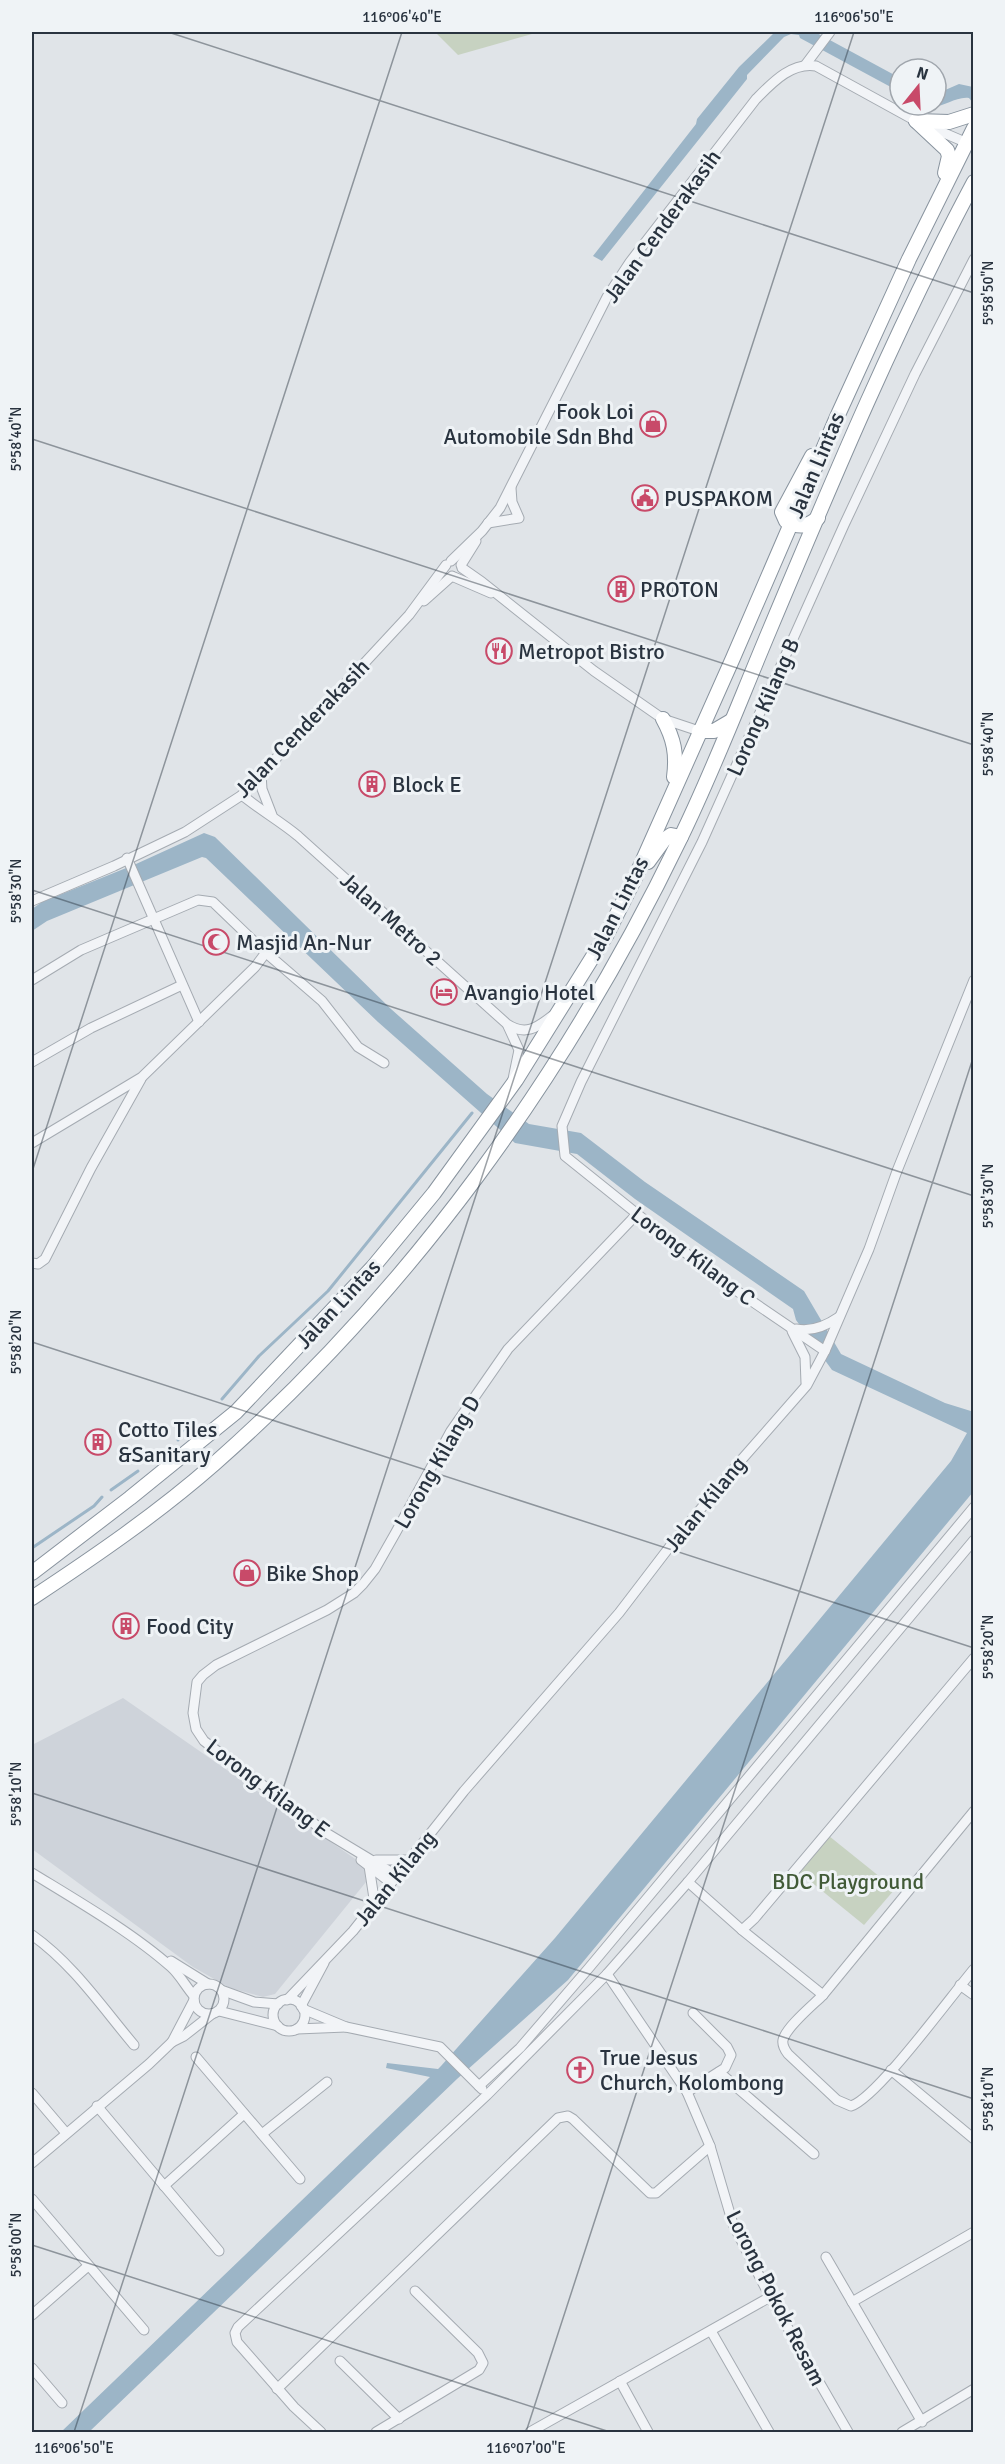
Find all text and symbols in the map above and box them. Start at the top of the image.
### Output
text: 116°06'40"E [362,8,442,26]
text: 116°06'50"E [814,8,894,26]
north arrow [888,57,948,117]
text: N [914,62,931,85]
street label: Jalan Cenderakasih [597,144,727,308]
text: 5°58'50"N [979,260,997,326]
place label: Fook Loi Automobile Sdn Bhd [444,398,634,450]
text: 5°58'40"N [7,406,25,472]
street label: Jalan Lintas [782,408,850,522]
shop icon: Fook Loi Automobile Sdn Bhd [638,409,668,439]
public building icon: PUSPAKOM [630,483,660,513]
place label: PUSPAKOM [664,485,773,512]
building icon: PROTON [606,574,636,604]
place label: PROTON [640,576,719,603]
street label: Lorong Kilang B [720,634,806,780]
restaurant icon: Metropot Bistro [484,636,514,666]
place label: Metropot Bistro [518,638,665,665]
street label: Jalan Cenderakasih [229,653,375,803]
text: 5°58'40"N [979,711,997,777]
building icon: Block E [357,769,387,799]
place label: Block E [392,771,462,798]
street label: Jalan Lintas [579,852,655,964]
text: 5°58'30"N [7,858,25,924]
street label: Jalan Metro 2 [335,866,447,972]
mosque icon: Masjid An-Nur [201,927,231,957]
place label: Masjid An-Nur [236,929,371,956]
hotel icon: Avangio Hotel [429,977,459,1007]
place label: Avangio Hotel [464,979,595,1006]
text: 5°58'30"N [979,1163,997,1229]
street label: Lorong Kilang C [626,1201,760,1311]
street label: Jalan Lintas [290,1254,386,1354]
text: 5°58'20"N [7,1309,25,1375]
street label: Lorong Kilang D [388,1391,486,1533]
place label: Cotto Tiles &Sanitary [118,1416,218,1468]
building icon: Cotto Tiles &Sanitary [83,1427,113,1457]
street label: Jalan Kilang [658,1451,752,1557]
shop icon: Bike Shop [232,1558,262,1588]
place label: Bike Shop [266,1560,359,1587]
building icon: Food City [111,1611,141,1641]
place label: Food City [146,1613,234,1640]
text: 5°58'20"N [979,1614,997,1680]
street label: Lorong Kilang E [201,1733,335,1843]
text: 5°58'10"N [7,1761,25,1827]
street label: Jalan Kilang [348,1825,442,1931]
park label: BDC Playground [772,1868,924,1895]
place label: True Jesus Church, Kolombong [600,2044,784,2096]
church icon: True Jesus Church, Kolombong [565,2055,595,2085]
text: 5°58'10"N [979,2066,997,2132]
street label: Lorong Pokok Resam [720,2206,832,2390]
text: 5°58'00"N [7,2212,25,2278]
text: 116°06'50"E [34,2439,114,2457]
text: 116°07'00"E [486,2439,566,2457]

